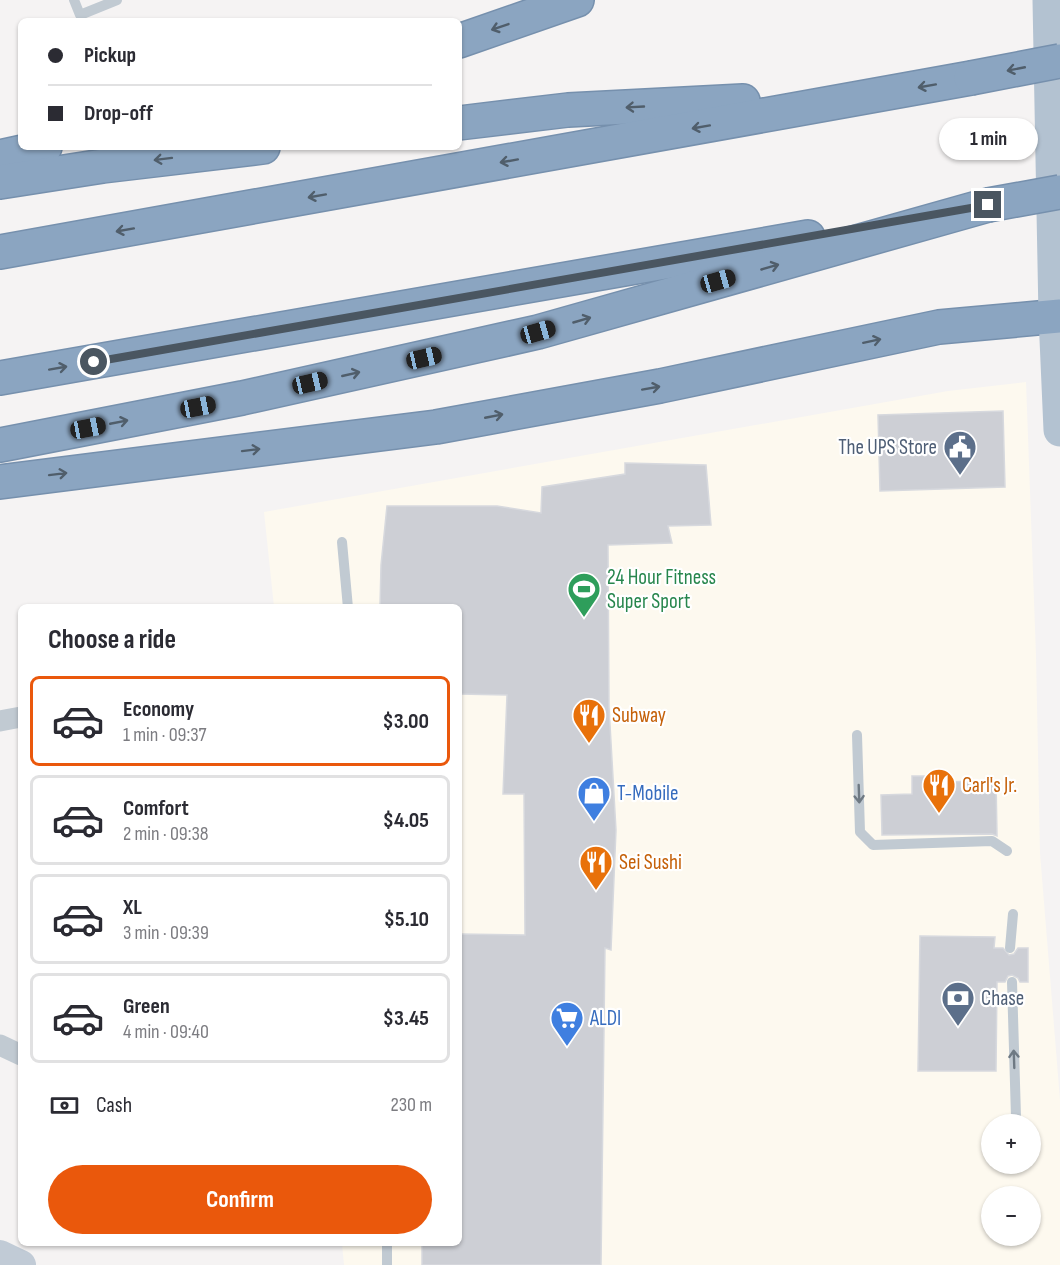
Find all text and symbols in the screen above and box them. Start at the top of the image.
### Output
one-way arrow [492,22,510,33]
text: Pickup [84,42,136,69]
one-way arrow [1006,64,1026,75]
one-way arrow [918,80,937,91]
text: Drop-off [84,100,153,127]
one-way arrow [626,101,646,112]
callout: 1 min [938,118,1038,160]
one-way arrow [692,121,711,132]
text: 1 min [970,127,1007,151]
one-way arrow [153,154,173,165]
one-way arrow [500,156,519,167]
one-way arrow [308,190,327,201]
route end [974,191,1001,218]
one-way arrow [116,225,135,236]
one-way arrow [760,261,779,272]
car [698,267,738,295]
one-way arrow [572,314,591,325]
car [518,318,558,346]
one-way arrow [862,335,881,347]
car [404,345,444,371]
route start [80,348,107,375]
one-way arrow [47,362,67,373]
one-way arrow [342,367,361,379]
car [290,370,330,396]
one-way arrow [641,382,661,393]
car [179,395,217,419]
one-way arrow [483,410,503,421]
car [69,416,107,440]
one-way arrow [109,416,129,427]
public building icon: The UPS Store [942,429,978,476]
place label: The UPS Store [838,435,937,460]
one-way arrow [241,444,261,455]
one-way arrow [48,469,67,480]
place label: 24 Hour Fitness Super Sport [607,565,716,614]
sports icon: 24 Hour Fitness Super Sport [566,571,602,618]
text: Choose a ride [48,624,176,656]
icon: car [51,694,105,748]
text: Economy [123,696,194,723]
restaurant icon: Subway [571,697,607,744]
place label: Subway [612,703,666,728]
text: $3.00 [382,708,429,735]
text: 1 min · 09:37 [123,723,207,747]
restaurant icon: Carl's Jr. [921,767,957,814]
place label: Carl's Jr. [962,773,1017,798]
shop icon: T-Mobile [576,775,612,822]
place label: T-Mobile [617,781,678,806]
one-way arrow [853,783,865,803]
icon: car [51,793,105,847]
text: Comfort [123,795,189,822]
text: $4.05 [383,807,429,834]
text: 2 min · 09:38 [123,822,209,846]
restaurant icon: Sei Sushi [578,844,614,891]
place label: Sei Sushi [619,850,682,875]
icon: car [51,892,105,946]
text: XL [123,894,142,921]
text: $5.10 [384,906,429,933]
text: 3 min · 09:39 [123,921,209,945]
bank icon: Chase [940,980,976,1027]
place label: Chase [981,986,1024,1011]
icon: car [51,991,105,1045]
text: Green [123,993,170,1020]
supermarket icon: ALDI [549,1000,585,1047]
text: $3.45 [383,1005,429,1032]
place label: ALDI [589,1006,621,1031]
text: 4 min · 09:40 [123,1020,209,1044]
one-way arrow [1008,1049,1020,1069]
icon: cash [48,1089,81,1122]
text: Cash [96,1092,132,1119]
text: 230 m [390,1093,432,1117]
map controls [981,1114,1041,1246]
button: + [981,1114,1041,1174]
button: Confirm [48,1165,432,1234]
button: − [981,1186,1041,1246]

